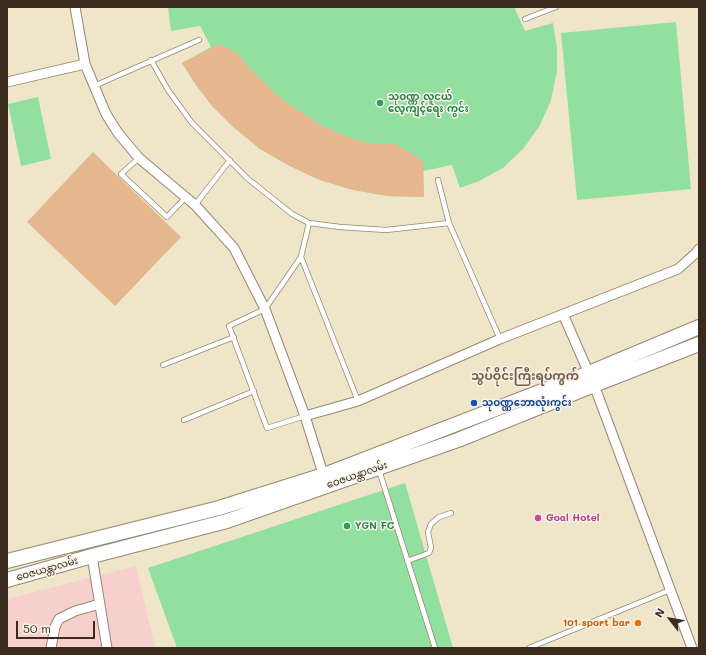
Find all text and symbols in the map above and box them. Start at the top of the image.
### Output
place label: သုဝဏ္ဏ လူငယ် လေ့ကျင့်ရေး ကွင်း [388,91,468,114]
marker: သုဝဏ္ဏ လူငယ် လေ့ကျင့်ရေး ကွင်း [375,98,385,108]
district label: သွပ်ဝိုင်းကြီးရပ်ကွက် [471,369,579,383]
place label: သုဝဏ္ဏဘောလုံးကွင်း [482,397,572,409]
marker: သုဝဏ္ဏဘောလုံးကွင်း [469,398,479,408]
street label: ဝေဇယန္တာလမ်း [325,459,389,491]
place label: Goal Hotel [546,512,599,524]
marker: Goal Hotel [533,513,543,523]
place label: YGN FC [355,520,394,532]
marker: YGN FC [342,521,352,531]
street label: ဝေဇယန္တာလမ်း [15,555,79,583]
north arrow [650,599,690,639]
text: N [651,605,668,620]
scale bar [18,613,97,639]
place label: 101 sport bar [563,617,630,629]
marker: 101 sport bar [633,618,643,628]
text: 50 m [23,620,51,636]

